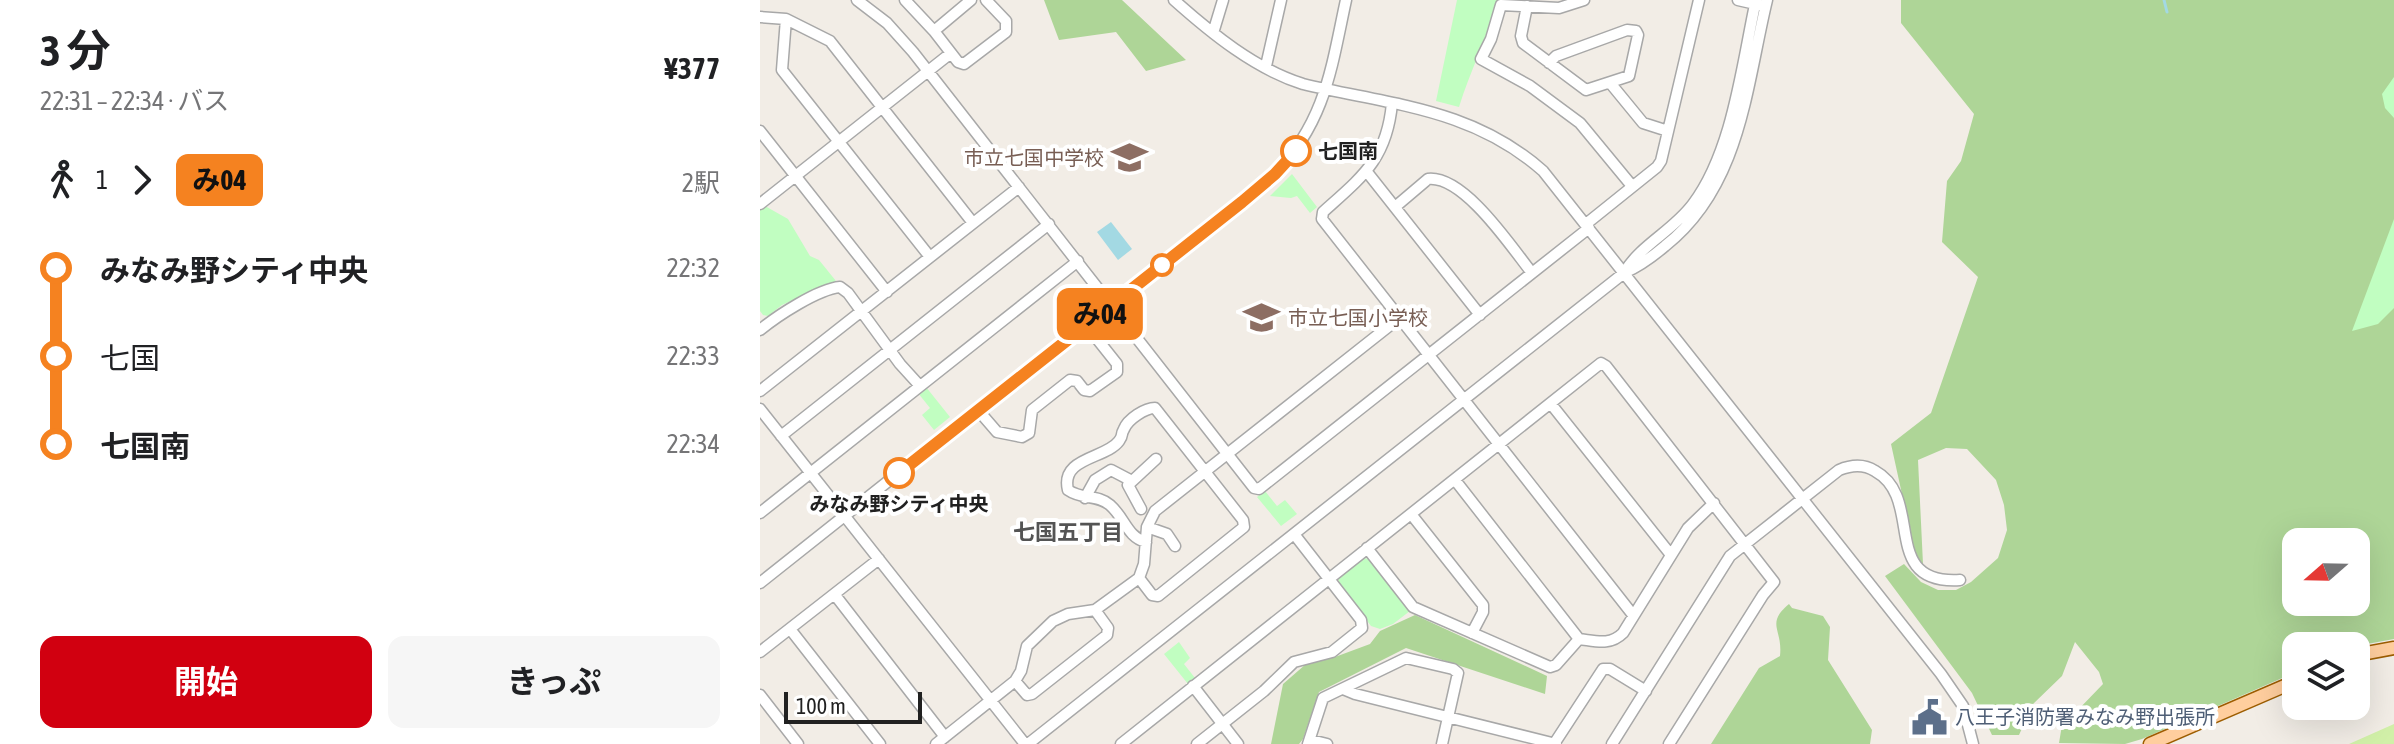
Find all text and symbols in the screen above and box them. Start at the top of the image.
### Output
text: 3 分 [40,25,111,75]
text: ¥377 [664,51,720,85]
text: 22:31 – 22:34 · バス [40,86,229,116]
marker: 七国南 [1281,136,1311,166]
school or university icon: 市立七国中学校 [1111,139,1149,177]
place label: 七国南 [1318,139,1378,162]
place label: 市立七国中学校 [964,146,1104,169]
icon: walk [40,158,84,202]
icon: forward [120,158,164,202]
text: み04 [192,164,247,196]
text: 1 [96,165,108,195]
text: 2駅 [682,168,720,198]
text: みなみ野シティ中央 [100,253,368,287]
text: 22:32 [666,253,720,283]
unlabelled marker [1151,254,1173,276]
line badge: み04 [1054,288,1146,340]
text: み04 [1073,298,1127,330]
school or university icon: 市立七国小学校 [1243,299,1281,337]
place label: 市立七国小学校 [1288,306,1428,329]
text: 七国 [100,341,160,375]
text: 22:33 [666,341,720,371]
text: 七国南 [100,429,190,463]
text: 22:34 [666,429,720,459]
marker: みなみ野シティ中央 [884,458,914,488]
place label: みなみ野シティ中央 [810,492,988,515]
district label: 七国五丁目 [1013,519,1123,545]
north arrow [2282,528,2370,616]
map controls [2282,528,2370,720]
button: layers [2282,632,2370,720]
button: 開始 [40,636,372,728]
button: きっぷ [388,636,720,728]
scale bar [784,688,922,724]
text: 100 m [796,693,846,719]
public building icon: 八王子消防署みなみ野出張所 [1910,698,1948,736]
place label: 八王子消防署みなみ野出張所 [1955,705,2215,728]

